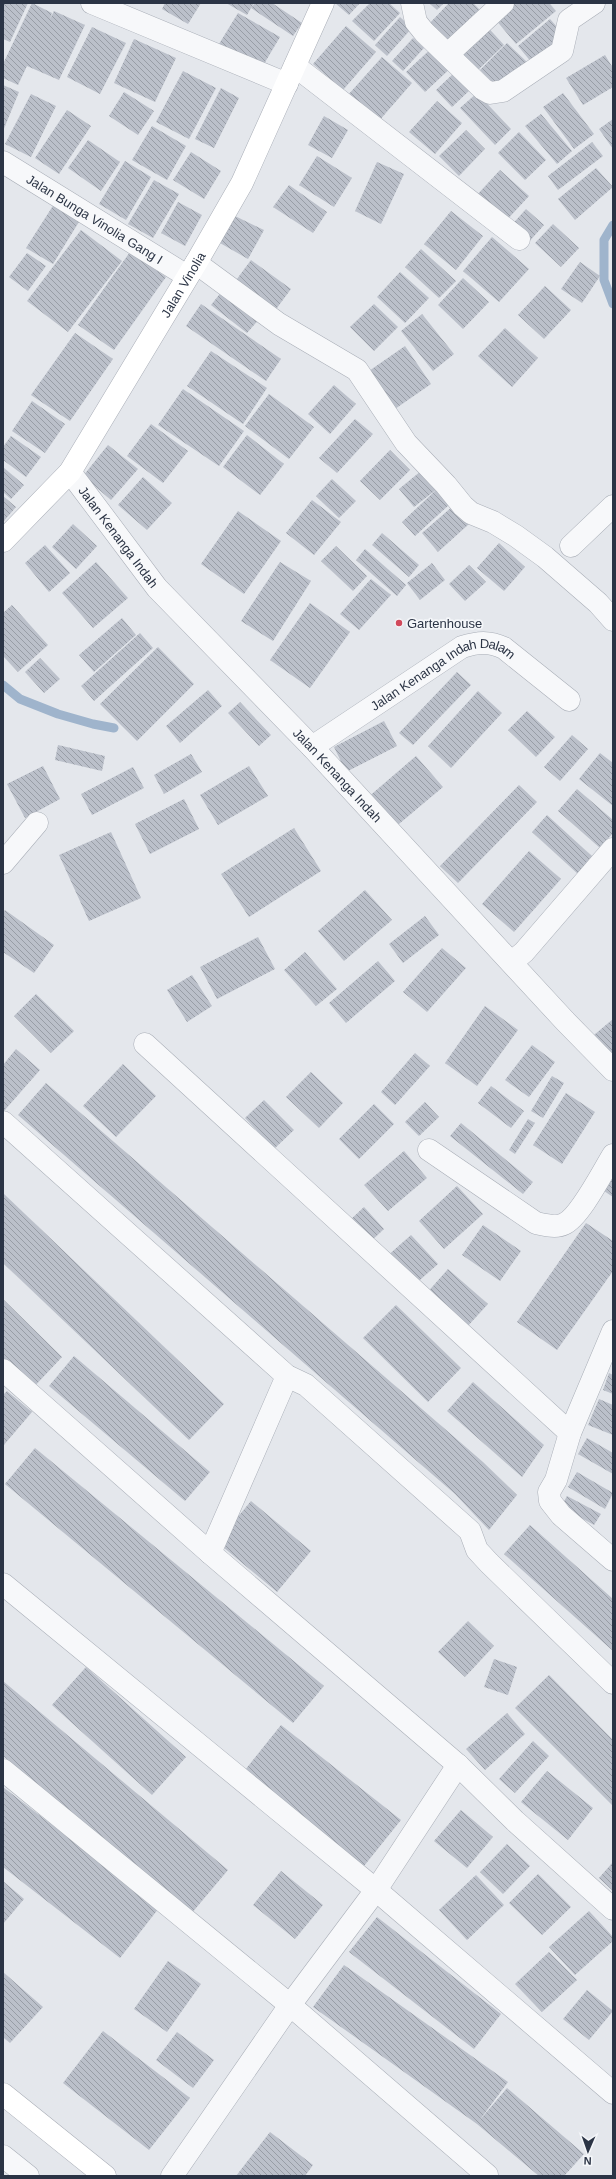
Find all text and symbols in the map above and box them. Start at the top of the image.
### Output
street label: Jalan Bunga Vinolia Gang I [24,171,165,267]
street label: Jalan Vinolia [158,249,209,320]
street label: Jalan Kenanga Indah [75,483,161,591]
place label: Gartenhouse [407,616,482,631]
marker: Gartenhouse [394,618,404,628]
street label: Jalan Kenanga Indah Dalam [368,636,518,714]
street label: Jalan Kenanga Indah [290,725,385,825]
north arrow [568,2131,608,2171]
text: N [583,2155,592,2167]

